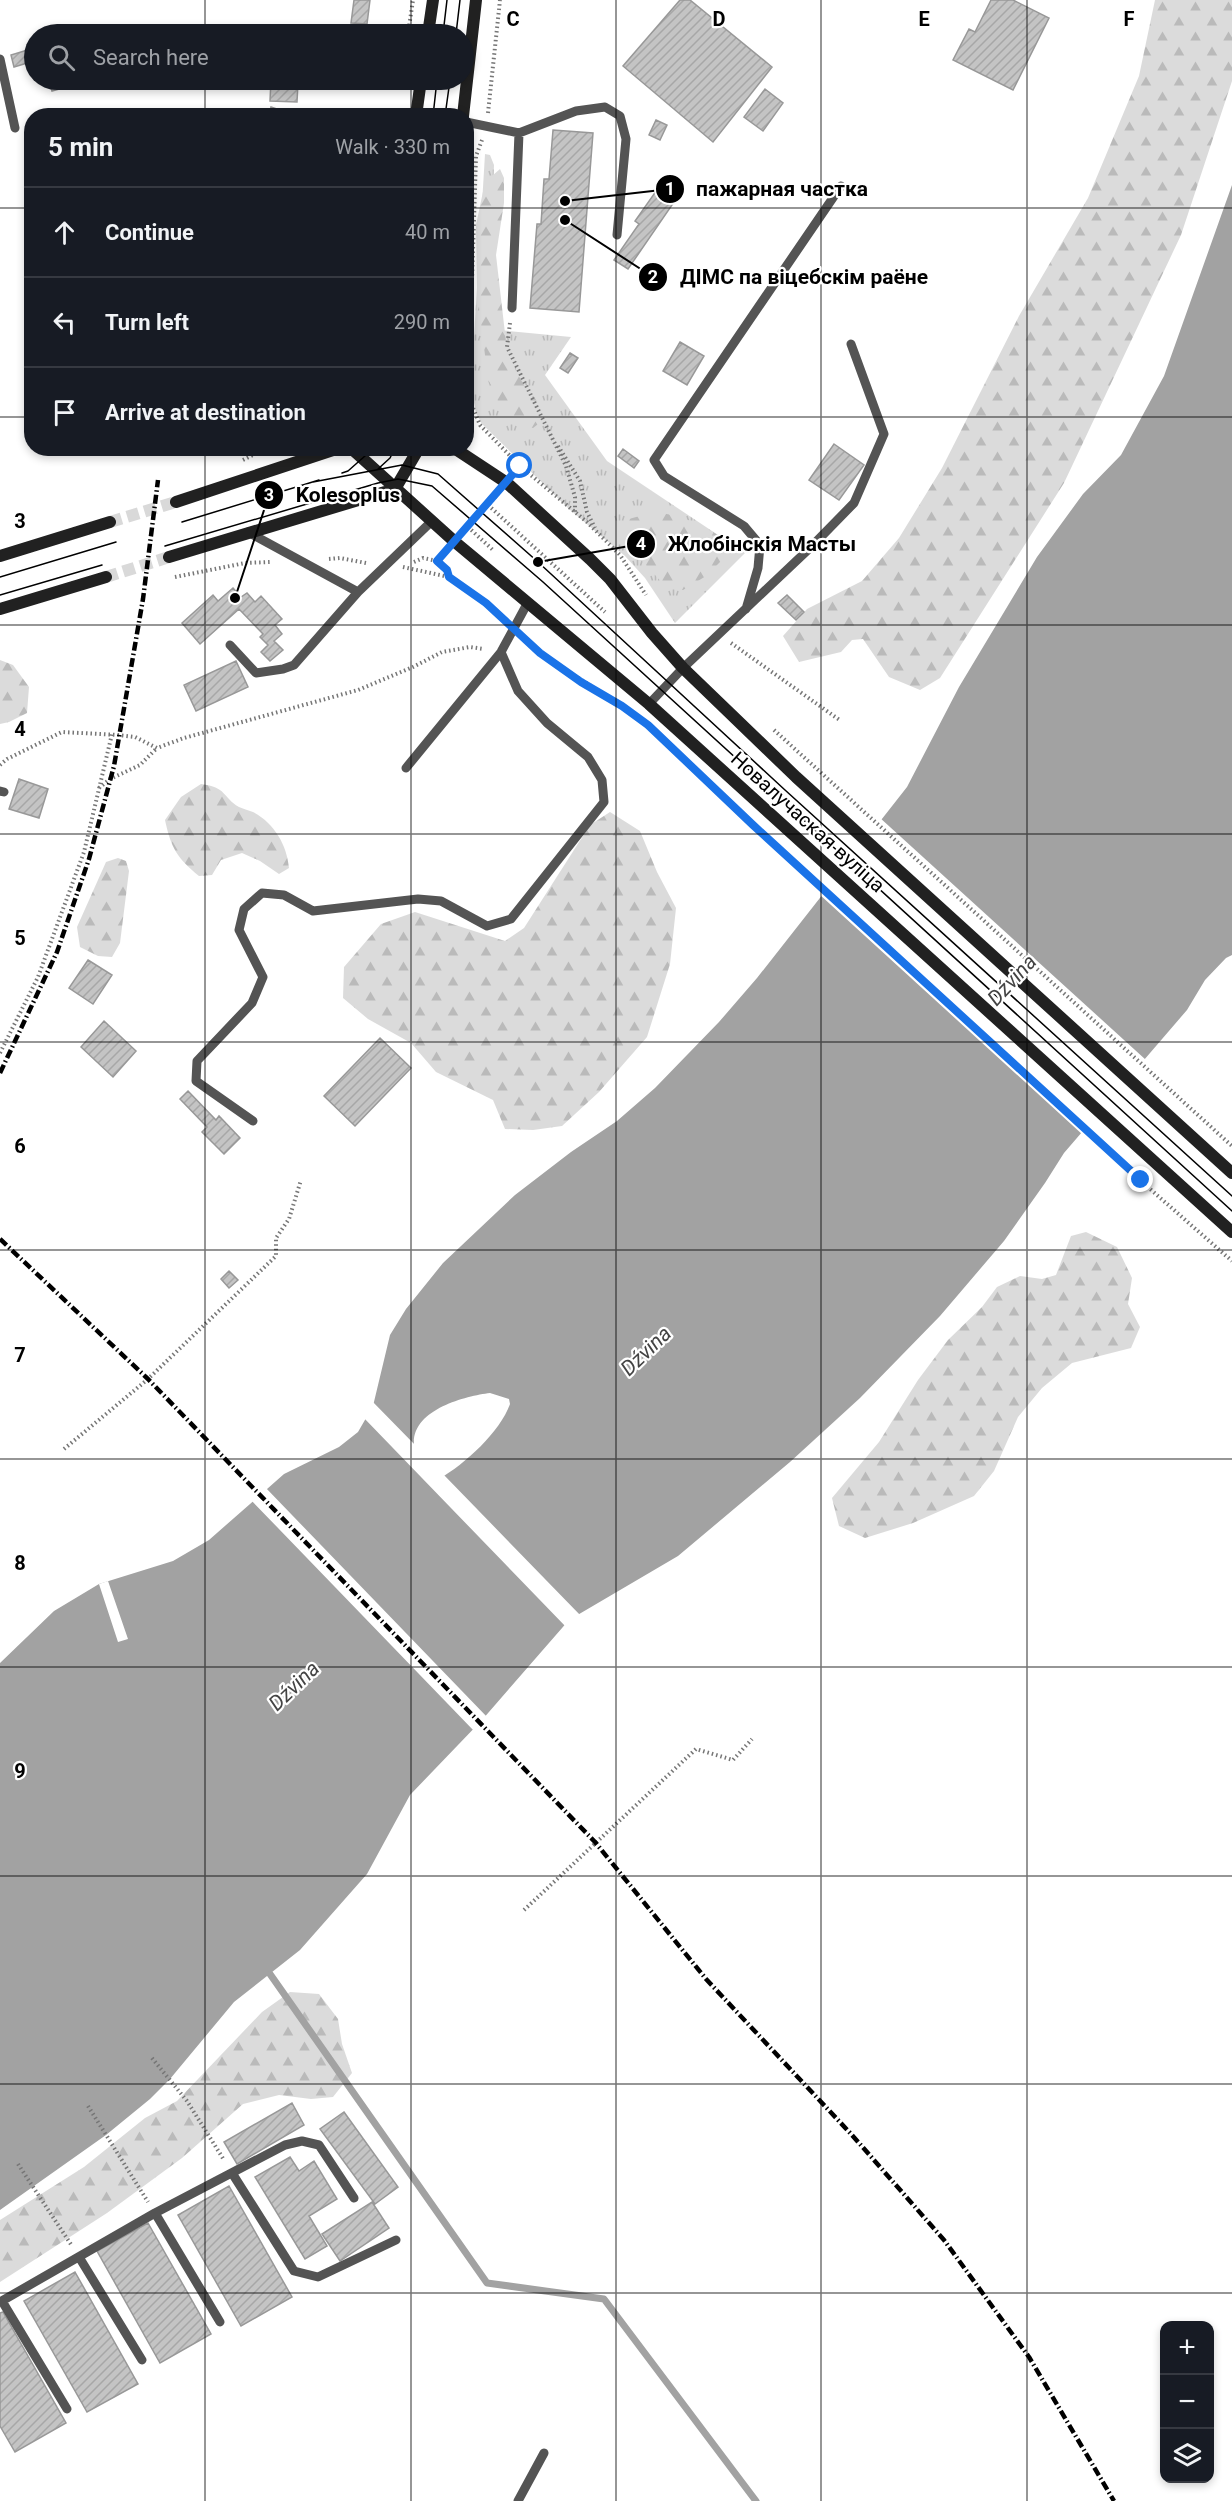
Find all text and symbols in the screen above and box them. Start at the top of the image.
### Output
text: C [506,7,520,31]
text: D [713,7,726,31]
text: E [918,7,930,31]
text: F [1124,7,1135,31]
search box [24,24,474,90]
icon: search [45,41,78,74]
text: Search here [93,45,209,70]
text: 5 min [48,132,113,162]
text: Walk · 330 m [335,135,450,159]
callout: пажарная частка [655,169,880,208]
text: пажарная частка [696,177,868,201]
text: 1 [665,178,675,199]
icon: ahead [48,216,81,249]
text: Continue [105,220,194,245]
text: 40 m [405,220,450,244]
callout: ДІМС па віцебскім раёне [638,258,940,297]
text: ДІМС па віцебскім раёне [680,265,928,289]
text: 2 [648,266,658,287]
icon: left [48,306,81,339]
text: Turn left [105,310,189,335]
text: 290 m [394,310,450,334]
icon: arrive [48,396,81,429]
text: Arrive at destination [105,400,306,425]
route start [506,452,532,478]
callout: Kolesoplus [254,475,413,514]
text: Kolesoplus [296,483,400,507]
text: 3 [264,484,274,505]
text: 3 [14,509,26,533]
callout: Жлобінскія Масты [626,525,868,564]
text: Жлобінскія Масты [668,532,856,556]
text: 4 [636,533,646,554]
text: 4 [14,717,26,741]
street label: Новалучаская вуліца [726,747,890,897]
text: 5 [14,926,26,950]
water label: Dźvina [983,950,1041,1010]
text: 6 [14,1134,26,1158]
route end [1127,1166,1153,1192]
water label: Dźvina [616,1321,676,1381]
text: 7 [14,1343,26,1367]
text: 8 [14,1551,26,1575]
water label: Dźvina [264,1656,324,1716]
text: 9 [14,1759,26,1783]
map controls [1160,2321,1214,2483]
button: + [1160,2321,1214,2375]
button: − [1160,2375,1214,2429]
button: layers [1160,2429,1214,2483]

